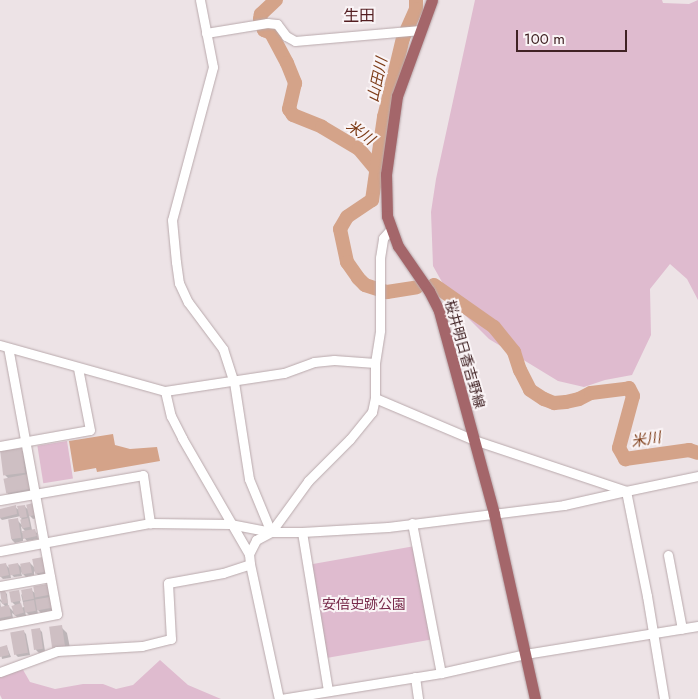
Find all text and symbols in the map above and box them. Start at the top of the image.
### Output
district label: 生田 [343,6,375,26]
scale bar [518,20,629,52]
text: 100 m [524,28,565,50]
water label: 山田川 [365,56,391,104]
water label: 米川 [343,117,377,149]
street label: 桜井明日香吉野線 [441,298,489,410]
water label: 米川 [630,429,662,451]
park label: 安倍史跡公園 [322,596,406,612]

